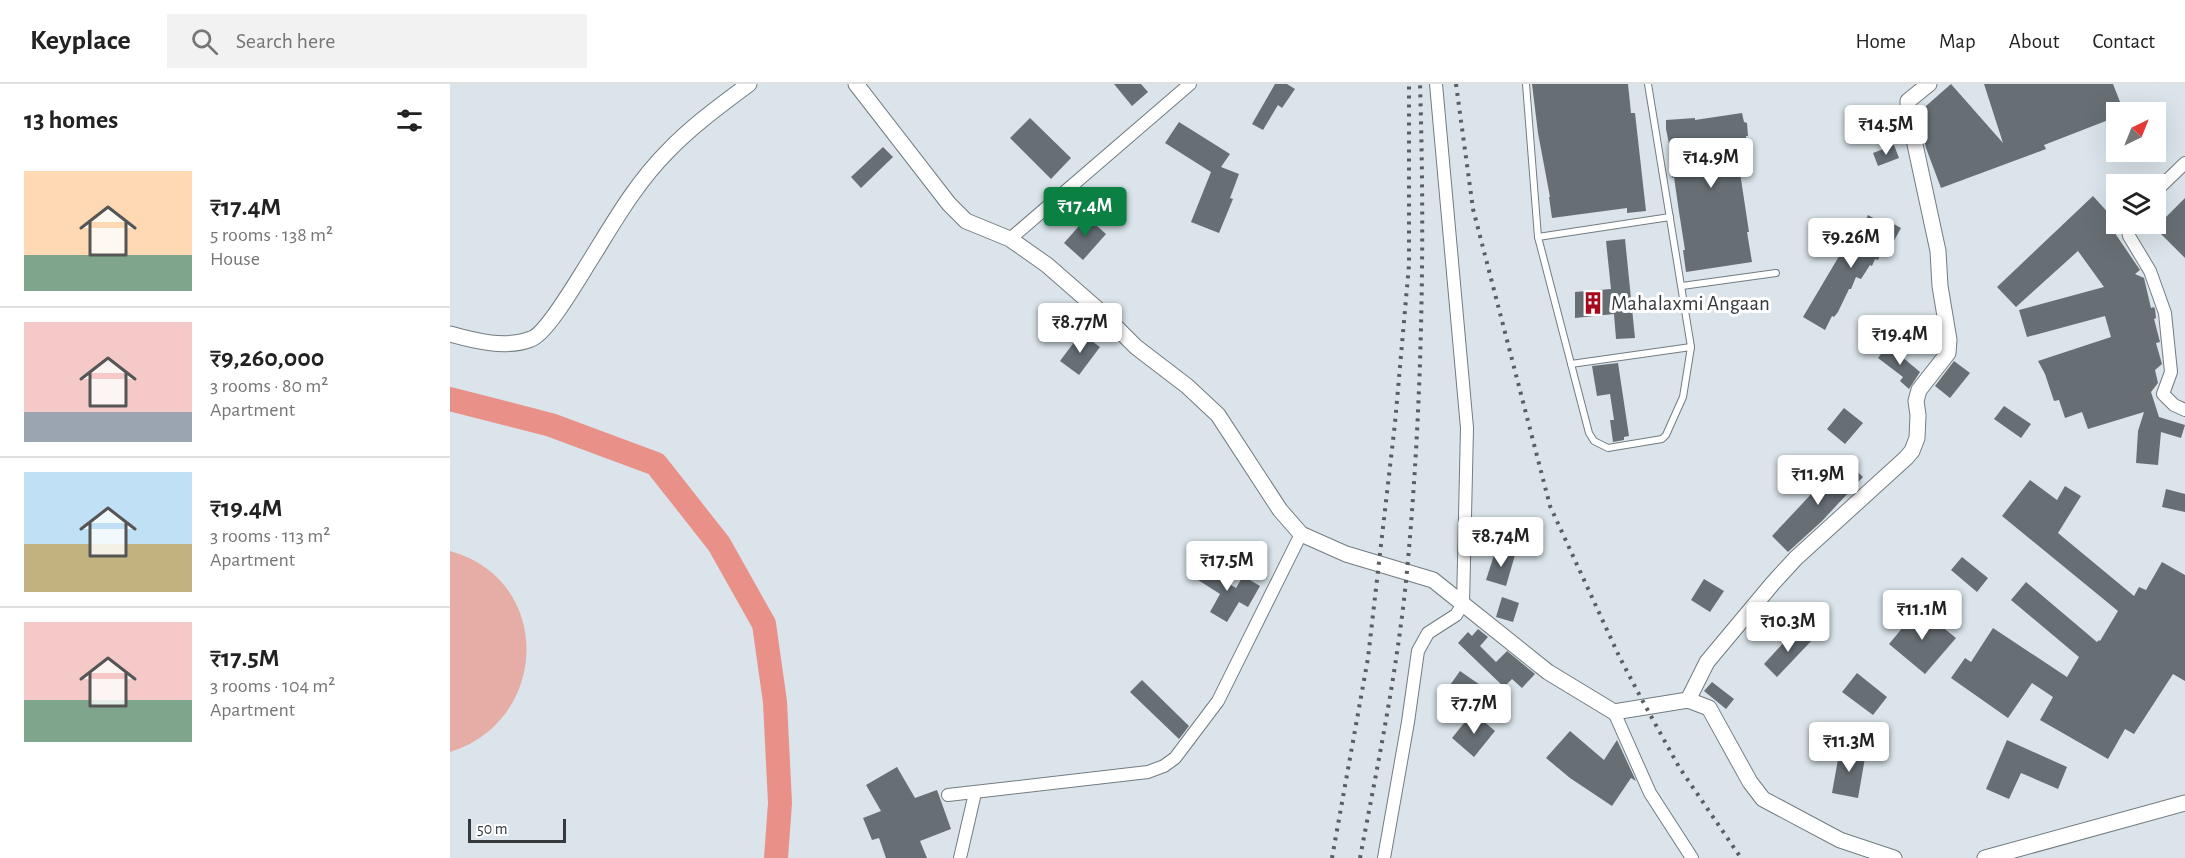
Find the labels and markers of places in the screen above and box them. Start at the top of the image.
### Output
pin: ₹14.5M [1837,105,1935,156]
pin: ₹14.9M [1662,138,1760,189]
pin: ₹17.4M [1036,187,1134,238]
pin: ₹9.26M [1802,218,1900,269]
building icon: Mahalaxmi Angaan [1580,290,1606,316]
place label: Mahalaxmi Angaan [1611,293,1770,314]
pin: ₹8.77M [1031,303,1129,354]
pin: ₹19.4M [1851,315,1949,366]
pin: ₹11.9M [1769,455,1867,506]
pin: ₹8.74M [1452,517,1550,568]
pin: ₹17.5M [1178,541,1276,592]
pin: ₹11.1M [1873,590,1971,641]
pin: ₹10.3M [1739,602,1837,653]
pin: ₹7.7M [1432,684,1516,735]
pin: ₹11.3M [1800,722,1898,773]

